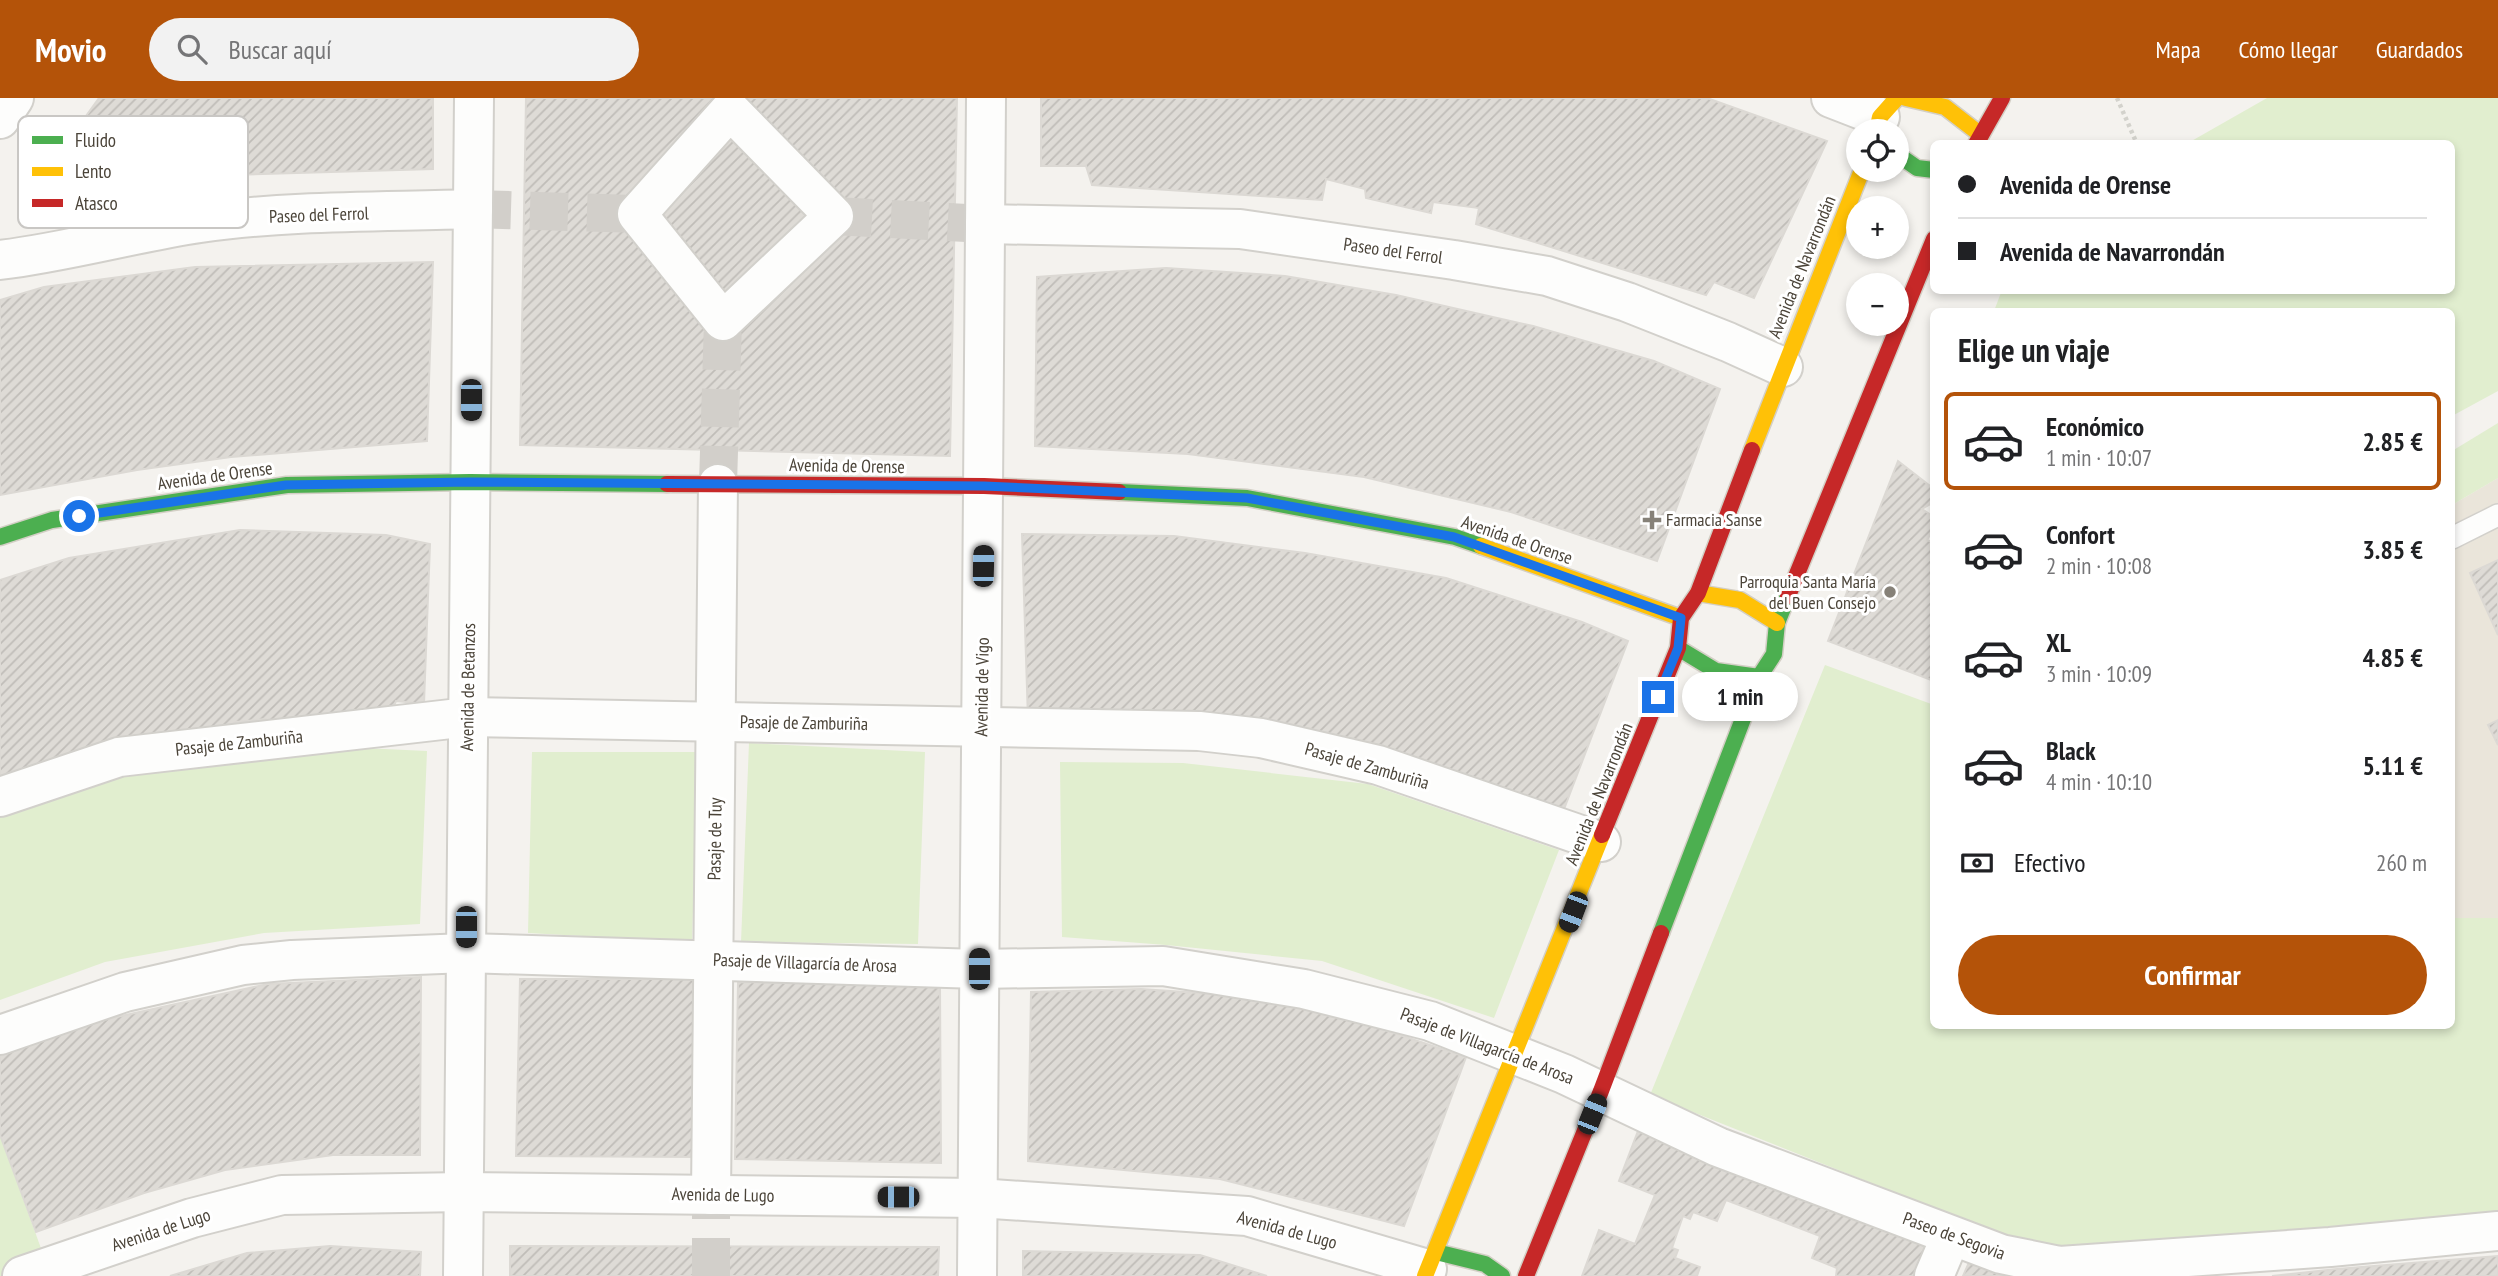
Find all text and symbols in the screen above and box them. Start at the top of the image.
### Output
search box [149,18,639,81]
text: Movio [35,28,107,71]
icon: search [173,30,211,68]
text: Buscar aquí [229,33,332,66]
text: Mapa [2156,34,2201,65]
text: Cómo llegar [2239,34,2338,65]
text: Guardados [2376,34,2463,65]
legend [18,116,248,228]
map controls [1846,119,1909,336]
button: locate [1846,119,1909,182]
text: Fluido [75,128,116,152]
text: Lento [75,159,112,183]
text: Avenida de Orense [2000,168,2171,201]
text: Atasco [75,191,118,215]
street label: Avenida de Navarrondán [1762,192,1841,341]
button: + [1846,196,1909,259]
street label: Paseo del Ferrol [269,201,370,228]
street label: Paseo del Ferrol [1342,232,1445,269]
text: Avenida de Navarrondán [2000,235,2225,268]
button: − [1846,273,1909,336]
text: Elige un viaje [1958,329,2110,371]
car [461,379,482,421]
icon: car [1962,410,2025,473]
text: Económico [2046,410,2144,443]
text: 2.85 € [2362,425,2423,458]
text: 1 min · 10:07 [2046,443,2152,472]
street label: Avenida de Orense [789,453,905,478]
street label: Avenida de Orense [156,456,274,495]
route start [63,500,95,532]
place label: Farmacia Sanse [1666,508,1762,531]
street label: Avenida de Orense [1459,510,1576,569]
marker: Farmacia Sanse [1644,512,1660,528]
icon: car [1962,518,2025,581]
text: Confort [2046,518,2115,551]
text: 3.85 € [2362,533,2423,566]
car [973,545,994,587]
text: 2 min · 10:08 [2046,551,2152,580]
place label: Parroquia Santa María del Buen Consejo [1740,570,1876,614]
marker: Parroquia Santa María del Buen Consejo [1882,584,1898,600]
street label: Avenida de Betanzos [455,623,480,751]
icon: car [1962,626,2025,689]
text: XL [2046,626,2071,659]
street label: Avenida de Vigo [969,637,994,737]
text: 4.85 € [2362,641,2423,674]
text: 3 min · 10:09 [2046,659,2152,688]
callout: 1 min [1682,672,1798,722]
route end [1642,681,1674,713]
text: 1 min [1717,682,1763,711]
street label: Pasaje de Zamburiña [740,710,868,735]
street label: Avenida de Navarrondán [1559,719,1638,868]
street label: Pasaje de Zamburiña [174,724,304,761]
icon: car [1962,734,2025,797]
text: Black [2046,734,2096,767]
street label: Pasaje de Zamburiña [1302,737,1432,794]
text: 5.11 € [2362,749,2423,782]
text: 4 min · 10:10 [2046,767,2152,796]
street label: Pasaje de Tuy [702,797,727,881]
icon: cash [1958,844,1996,882]
text: Efectivo [2014,846,2086,879]
text: 260 m [2376,848,2427,877]
car [1556,889,1591,935]
car [456,906,477,948]
button: Confirmar [1958,935,2427,1015]
street label: Pasaje de Villagarcía de Arosa [713,948,897,977]
car [969,948,990,990]
street label: Pasaje de Villagarcía de Arosa [1397,1002,1577,1089]
car [1575,1091,1610,1137]
street label: Avenida de Lugo [672,1182,775,1207]
car [878,1187,920,1208]
street label: Avenida de Lugo [108,1203,213,1256]
street label: Avenida de Lugo [1235,1205,1340,1254]
street label: Paseo de Segovia [1900,1206,2009,1265]

